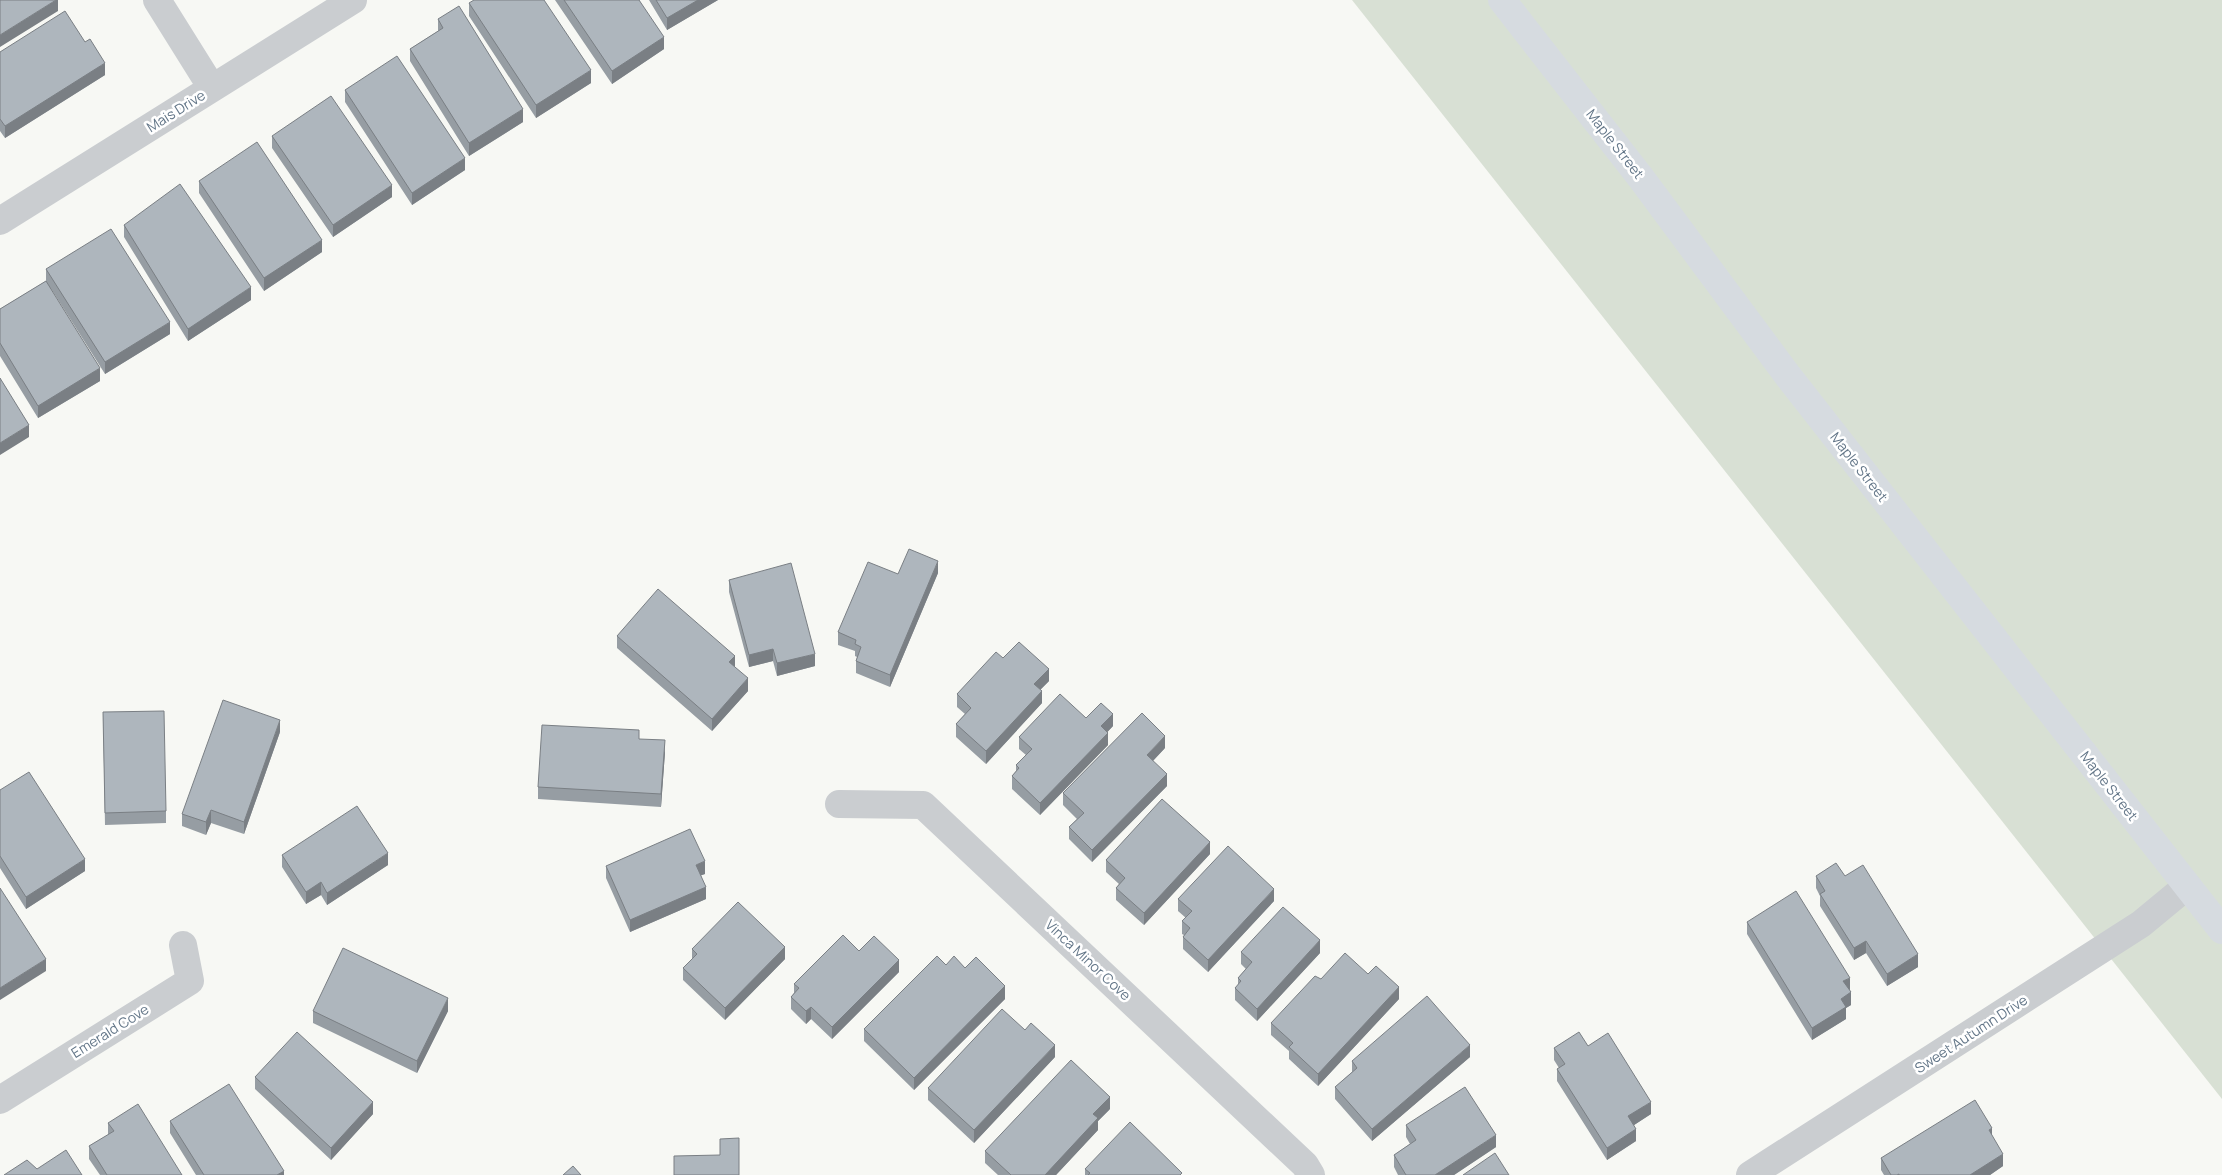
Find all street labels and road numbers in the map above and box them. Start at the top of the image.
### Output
street label: Mais Drive [143,85,209,136]
street label: Maple Street [1582,105,1649,183]
street label: Maple Street [1826,428,1893,506]
street label: Maple Street [2076,747,2143,825]
street label: Vinca Minor Cove [1041,915,1135,1004]
street label: Sweet Autumn Drive [1911,990,2031,1077]
street label: Emerald Cove [67,999,152,1062]

